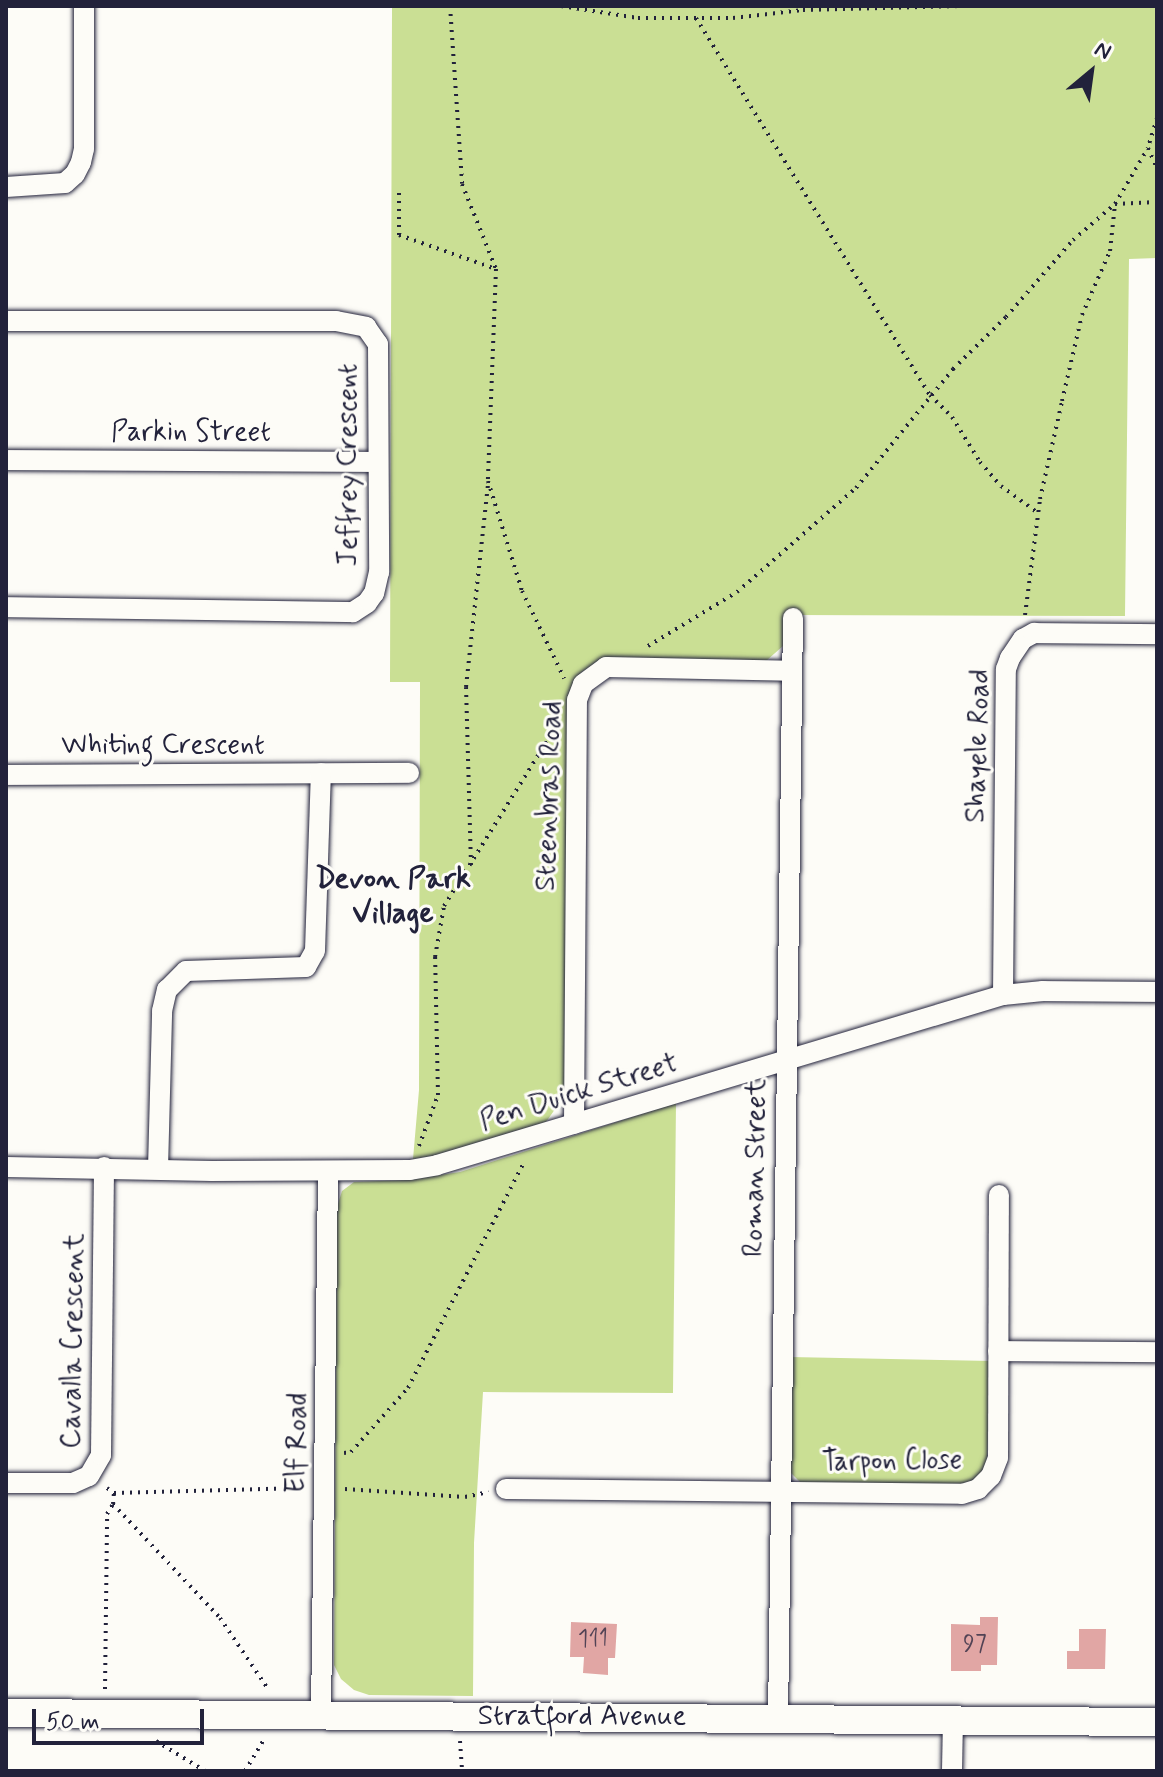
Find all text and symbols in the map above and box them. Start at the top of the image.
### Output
north arrow [1051,32,1131,112]
text: N [1089,35,1116,67]
street label: Jeffrey Crescent [332,362,366,568]
street label: Parkin Street [109,416,273,450]
street label: Shayele Road [960,669,998,823]
street label: Steenbras Road [530,700,570,892]
street label: Whiting Crescent [59,729,267,763]
district label: Devon Park Village [317,861,469,932]
street label: Pen Duick Street [476,1047,682,1139]
street label: Roman Street [738,1079,774,1257]
street label: Cavalla Crescent [55,1238,93,1444]
street label: Elf Road [280,1393,316,1493]
street label: Tarpon Close [819,1444,965,1480]
house number: 111 [578,1626,608,1654]
house number: 97 [963,1631,987,1659]
scale bar [36,1693,208,1743]
street label: Stratford Avenue [477,1700,687,1734]
text: 50 m [46,1707,100,1738]

